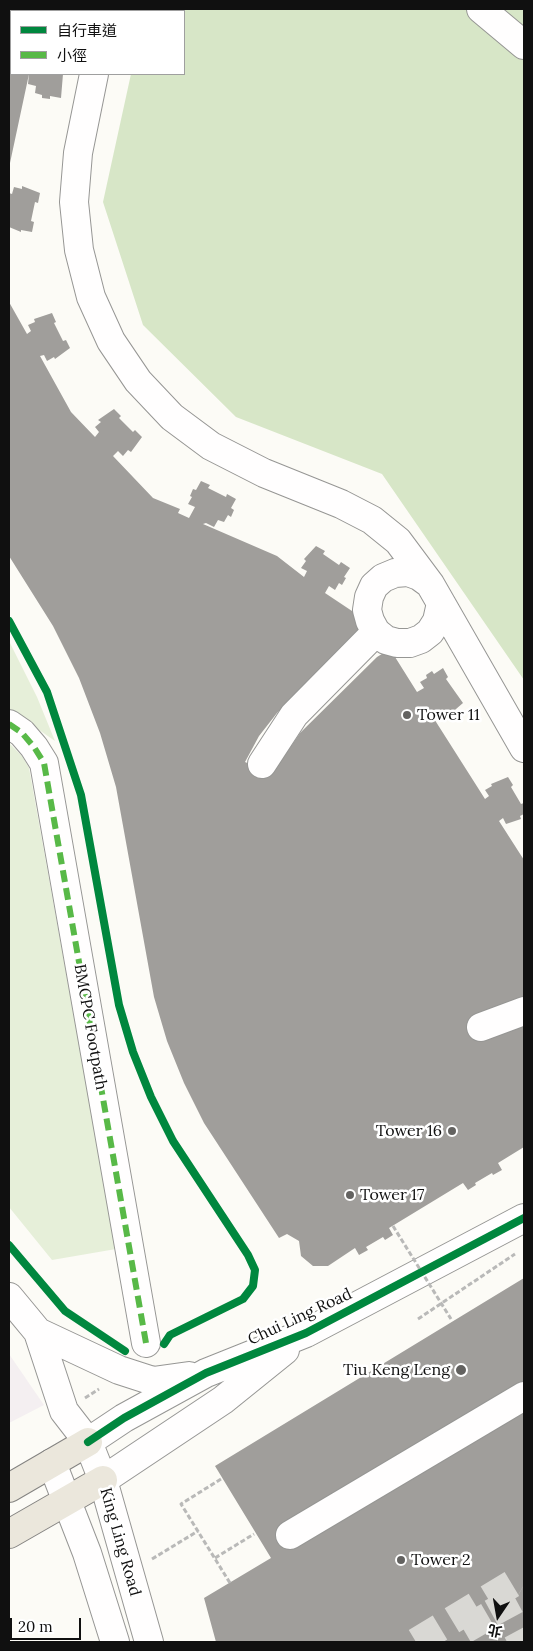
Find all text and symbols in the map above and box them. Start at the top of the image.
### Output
legend [10,10,185,75]
text: 自行車道 [57,21,117,40]
text: 小徑 [57,46,87,65]
place label: Tower 11 [417,705,480,725]
marker: Tower 11 [401,709,413,721]
street label: BMCPC Footpath [69,963,111,1091]
place label: Tower 16 [376,1121,442,1141]
marker: Tower 16 [446,1125,458,1137]
place label: Tower 17 [360,1185,424,1205]
marker: Tower 17 [344,1189,356,1201]
street label: Chui Ling Road [245,1284,355,1350]
place label: Tiu Keng Leng [343,1360,450,1380]
marker: Tiu Keng Leng [454,1363,468,1377]
street label: King Ling Road [95,1486,145,1598]
place label: Tower 2 [411,1550,471,1570]
marker: Tower 2 [395,1554,407,1566]
north arrow [473,1591,523,1641]
scale bar [12,1608,84,1640]
text: 20 m [18,1617,53,1636]
text: 北 [486,1620,504,1641]

